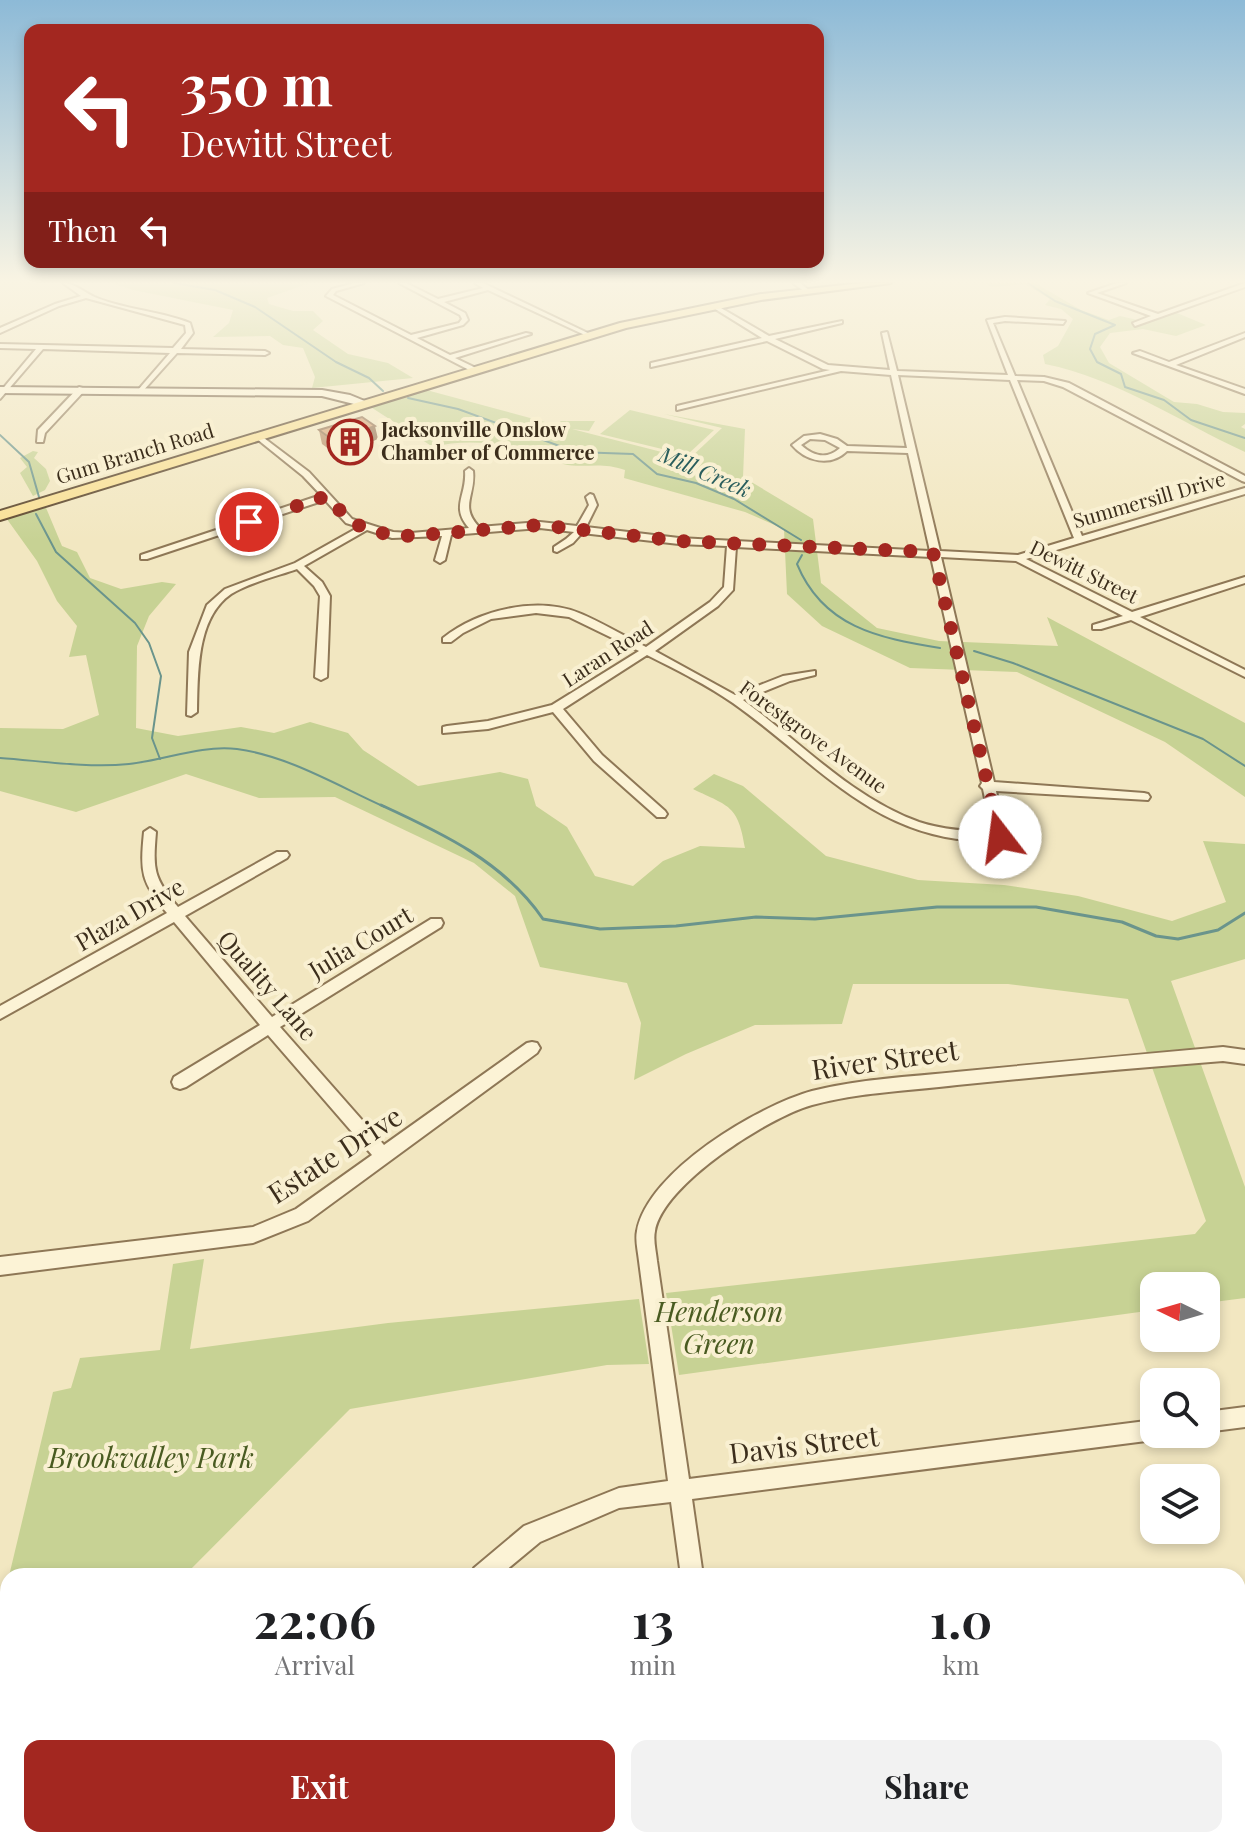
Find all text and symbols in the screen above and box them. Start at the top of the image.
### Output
text: 350 m [180,46,333,121]
icon: left [48,56,152,160]
text: Dewitt Street [180,118,391,166]
icon: left [133,208,177,252]
text: Then [48,210,117,250]
place label: Jacksonville Onslow Chamber of Commerce [380,415,595,465]
street label: Gum Branch Road [52,416,217,489]
building icon: Jacksonville Onslow Chamber of Commerce [326,418,374,466]
water label: Mill Creek [654,438,756,504]
street label: Summersill Drive [1069,464,1228,533]
pin [215,488,283,556]
icon: arrive [227,500,271,544]
street label: Dewitt Street [1026,533,1144,609]
street label: Laran Road [557,613,658,692]
street label: Forestgrove Avenue [735,673,893,798]
position arrow [958,795,1042,879]
street label: Plaza Drive [69,869,189,957]
street label: Julia Court [301,898,418,985]
street label: Quality Lane [212,923,325,1047]
street label: River Street [809,1030,962,1087]
street label: Estate Drive [260,1097,408,1211]
north arrow [1140,1272,1220,1352]
map controls [1140,1272,1220,1544]
park label: Henderson Green [654,1292,783,1361]
button: search [1140,1368,1220,1448]
street label: Davis Street [727,1416,882,1471]
park label: Brookvalley Park [47,1438,254,1475]
button: layers [1140,1464,1220,1544]
text: 22:06 [254,1587,376,1651]
text: 13 [632,1587,674,1651]
text: 1.0 [930,1587,992,1651]
text: Arrival [275,1647,355,1682]
text: min [630,1647,676,1682]
text: km [942,1647,980,1682]
button: Exit [24,1740,615,1832]
button: Share [631,1740,1222,1832]

